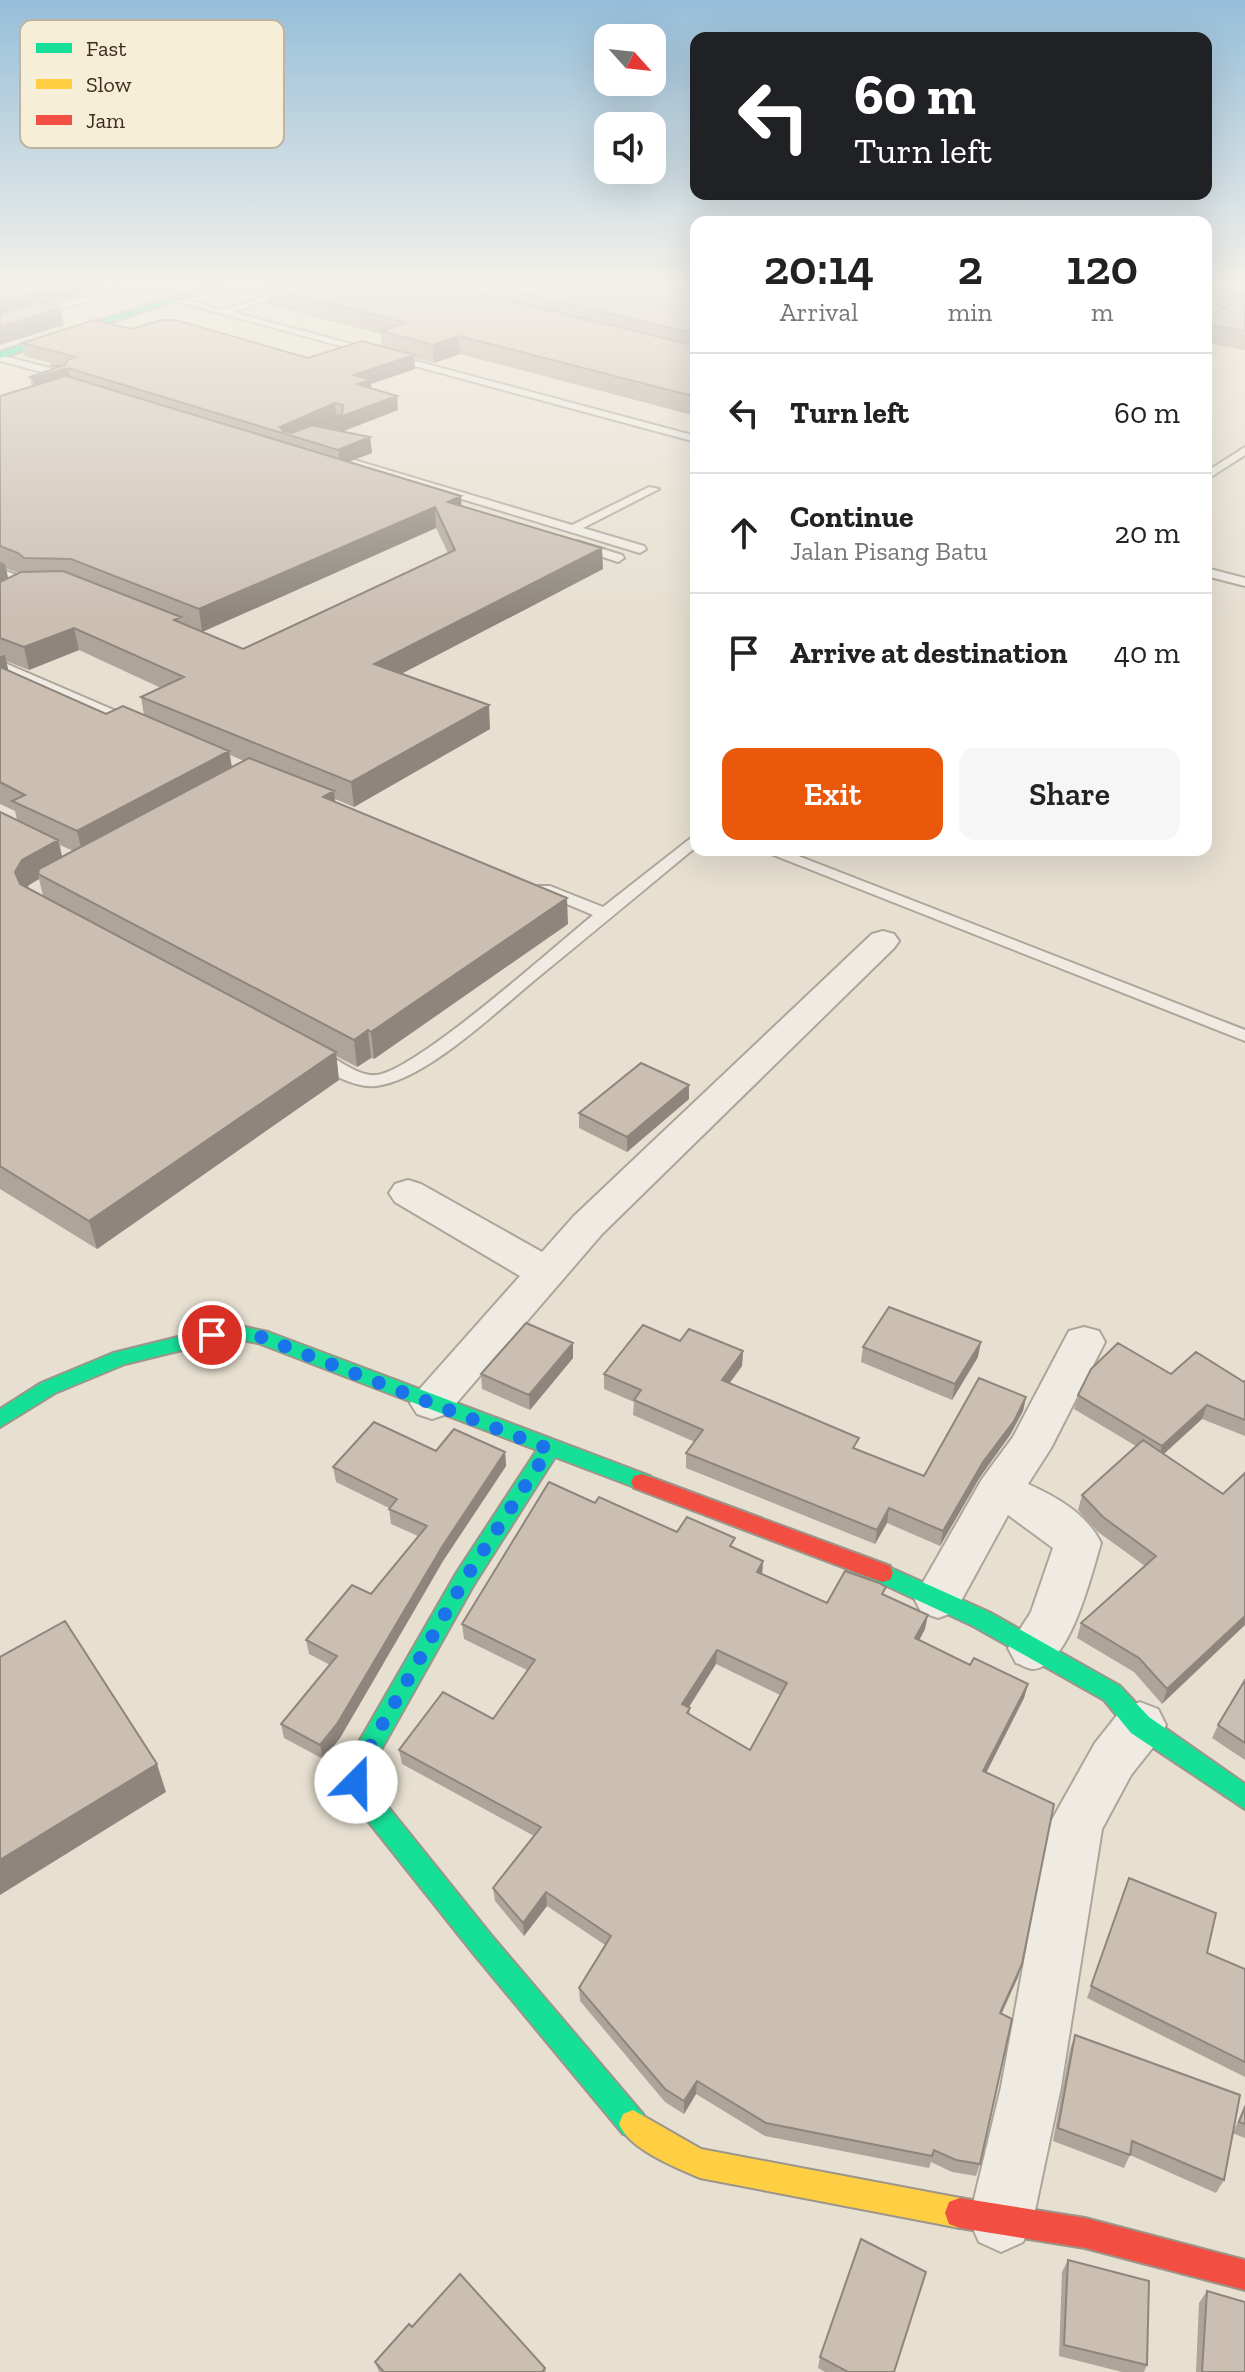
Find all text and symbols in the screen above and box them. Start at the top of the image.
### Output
legend [20,20,284,148]
north arrow [594,24,666,96]
map controls [594,24,666,184]
text: Fast [86,35,127,62]
text: 60 m [854,61,976,128]
icon: left [722,64,826,168]
text: Slow [86,71,132,98]
text: Jam [86,107,125,134]
button: sound [594,112,666,184]
text: Turn left [854,129,992,172]
text: 20:14 [764,239,874,296]
text: 2 [957,239,983,296]
text: 120 [1066,239,1138,296]
text: Arrival [780,296,858,328]
text: min [948,296,992,328]
text: m [1091,296,1113,328]
icon: left [722,391,766,435]
text: Turn left [790,395,909,431]
text: 60 m [1114,395,1180,431]
text: Continue [790,499,914,535]
icon: ahead [722,511,766,555]
text: 20 m [1115,515,1180,551]
text: Jalan Pisang Batu [790,535,988,567]
icon: arrive [722,631,766,675]
text: Arrive at destination [790,635,1067,671]
text: 40 m [1114,635,1180,671]
button: Exit [722,748,943,840]
button: Share [959,748,1180,840]
pin [178,1301,246,1369]
icon: arrive [190,1313,234,1357]
position arrow [314,1740,398,1824]

